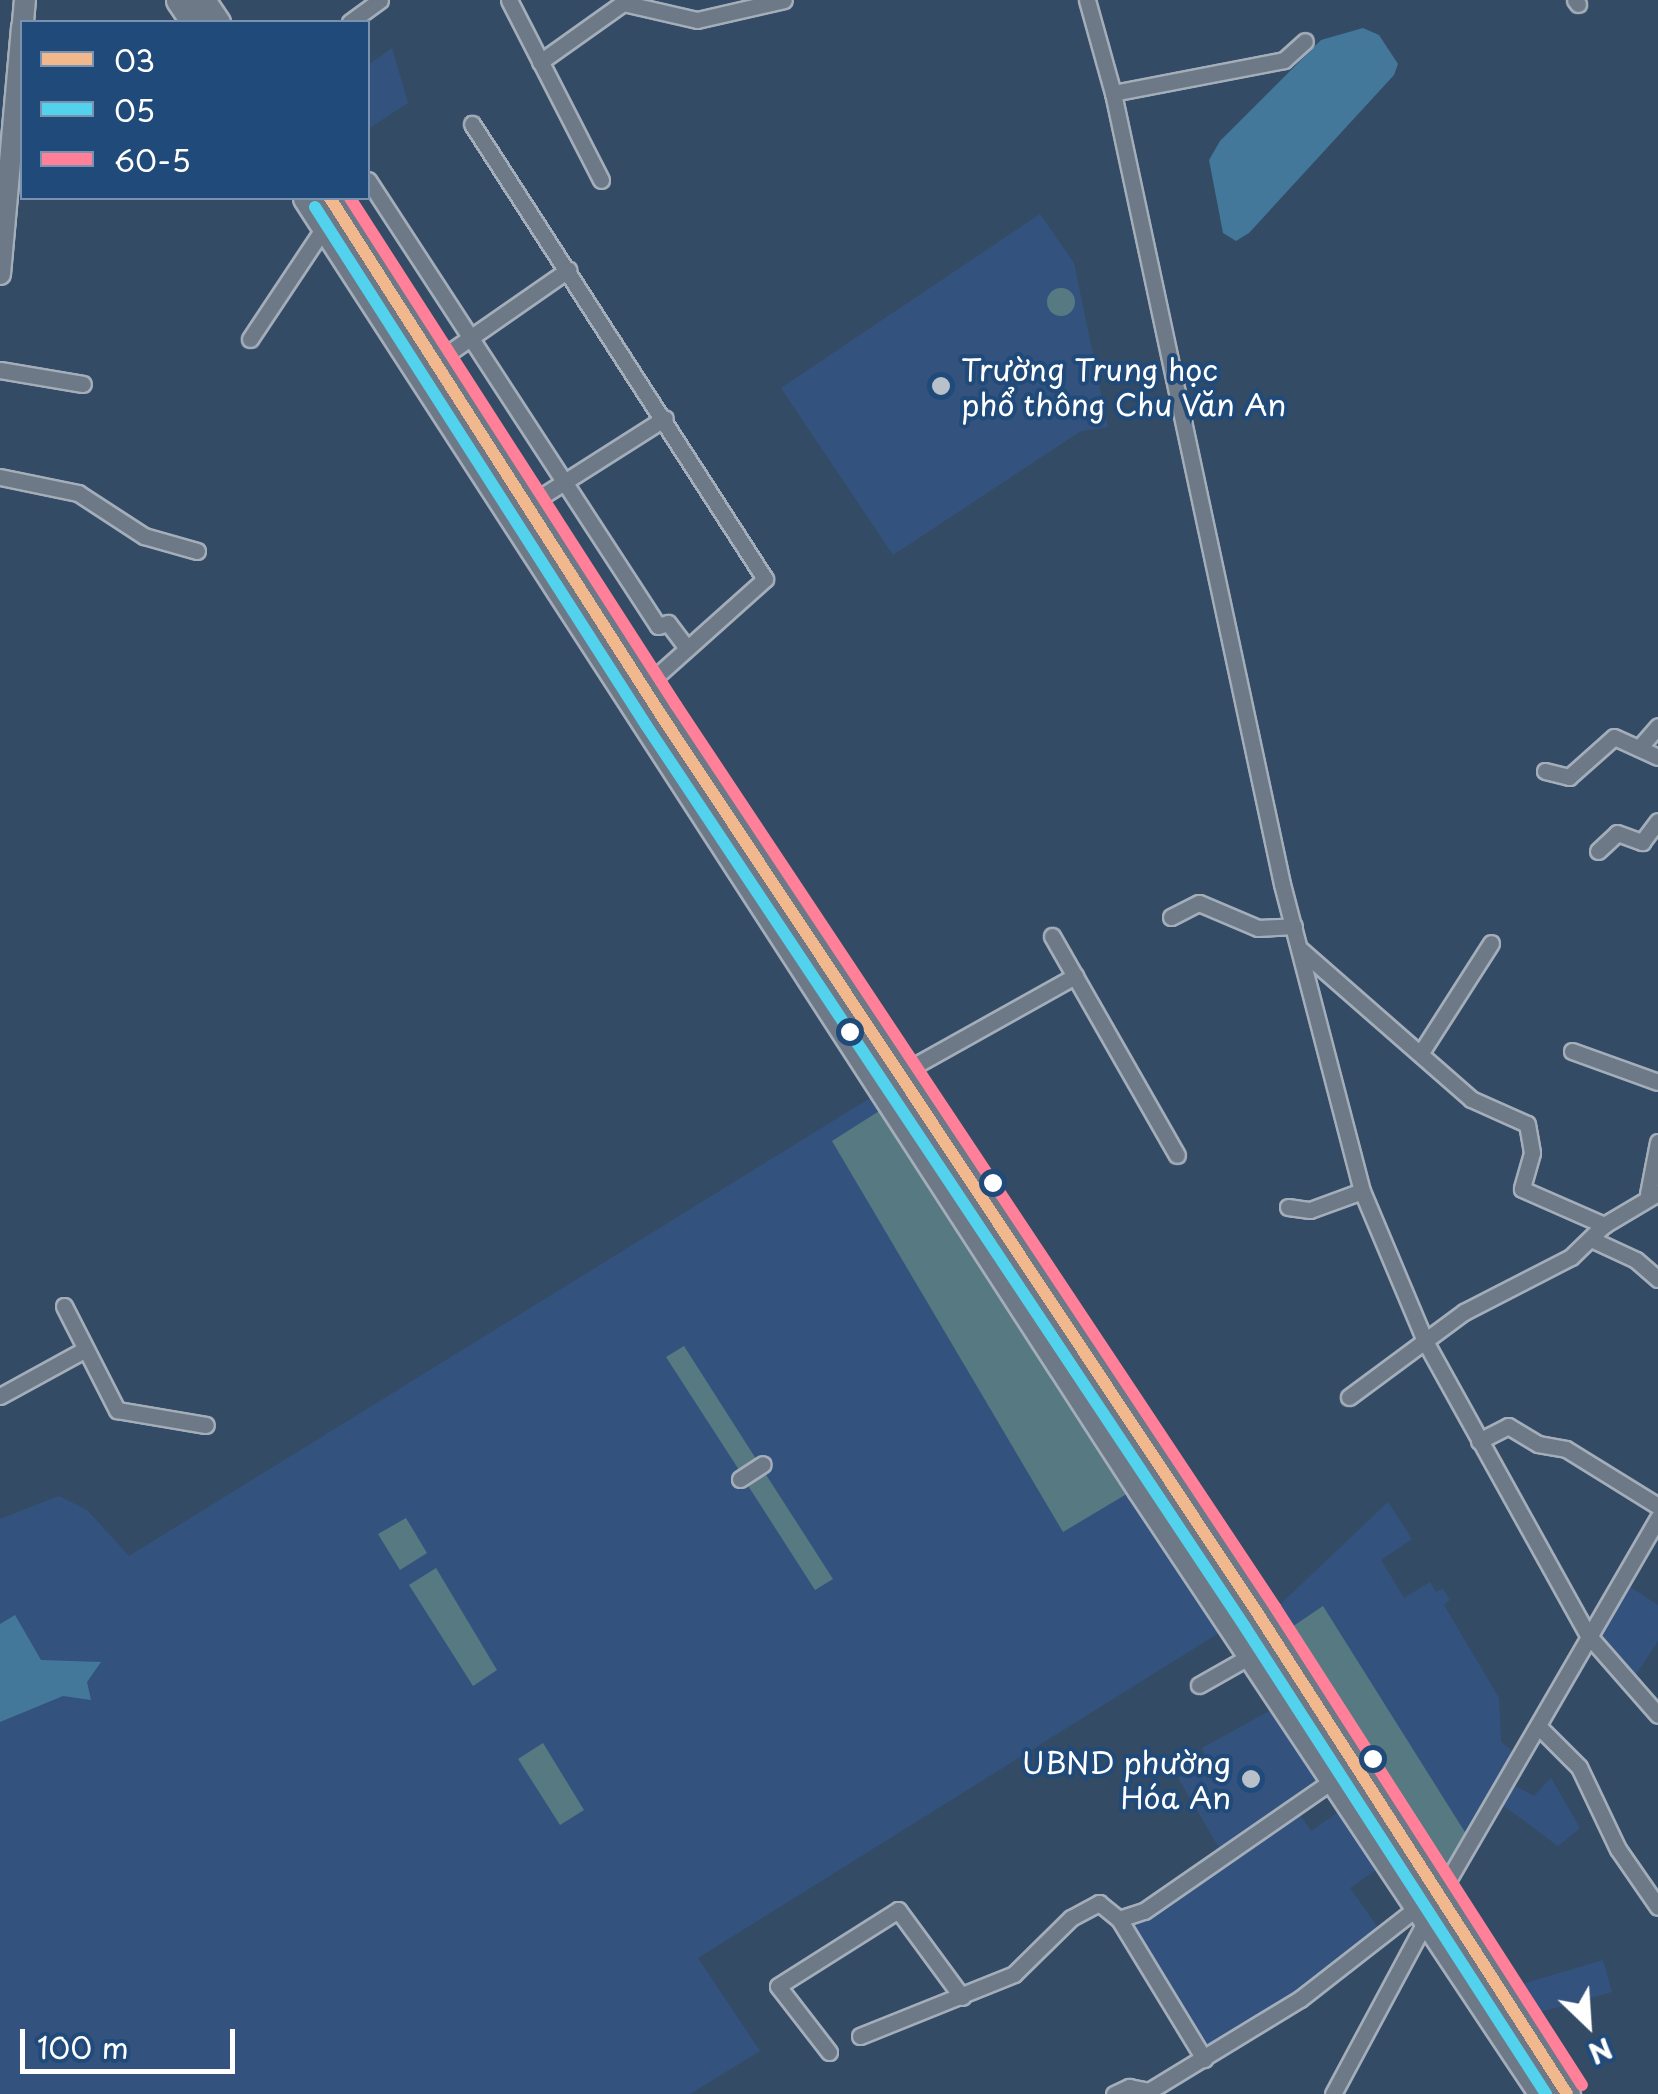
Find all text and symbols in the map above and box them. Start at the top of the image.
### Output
legend [20,20,370,200]
text: 03 [114,37,155,82]
text: 05 [114,87,155,132]
text: 60-5 [114,137,191,182]
place label: Trường Trung học phổ thông Chu Văn An [961,351,1287,422]
marker: Trường Trung học phổ thông Chu Văn An [930,375,952,397]
unlabelled marker [840,1022,860,1042]
unlabelled marker [983,1173,1003,1193]
place label: UBND phường Hóa An [1024,1744,1231,1814]
unlabelled marker [1363,1749,1383,1769]
marker: UBND phường Hóa An [1240,1768,1262,1790]
north arrow [1538,1974,1638,2074]
scale bar [25,2009,240,2071]
text: 100 m [37,2024,129,2069]
text: N [1582,2027,1620,2076]

